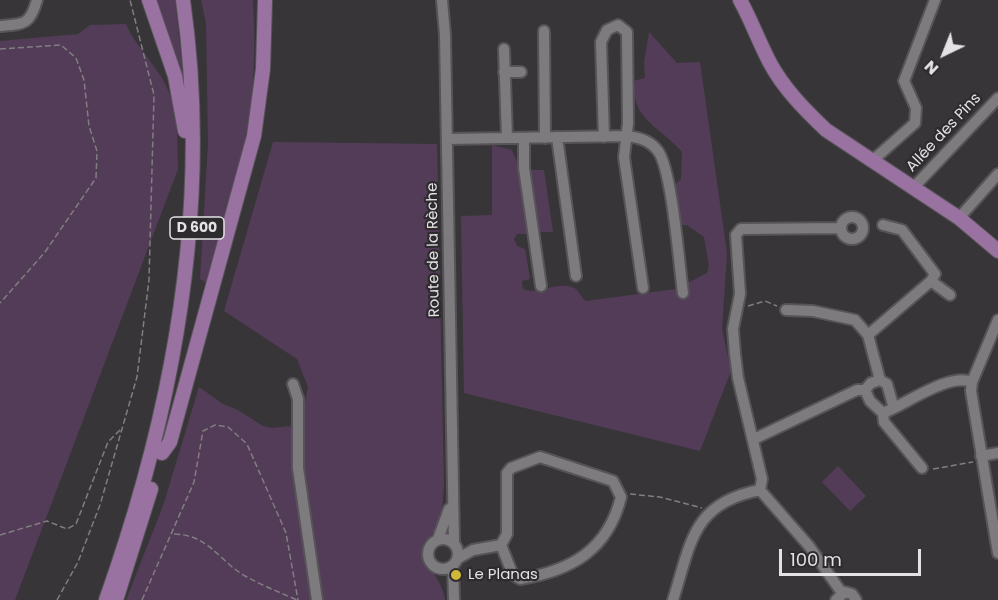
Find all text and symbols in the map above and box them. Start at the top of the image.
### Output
north arrow [914,24,974,84]
text: N [919,55,944,80]
street label: Allée des Pins [903,90,985,176]
street label: Route de la Rèche [424,182,444,318]
road number: D 600 [170,217,224,239]
scale bar [782,537,924,575]
text: 100 m [790,547,842,572]
place label: Le Planas [468,566,538,584]
marker: Le Planas [449,568,463,582]

